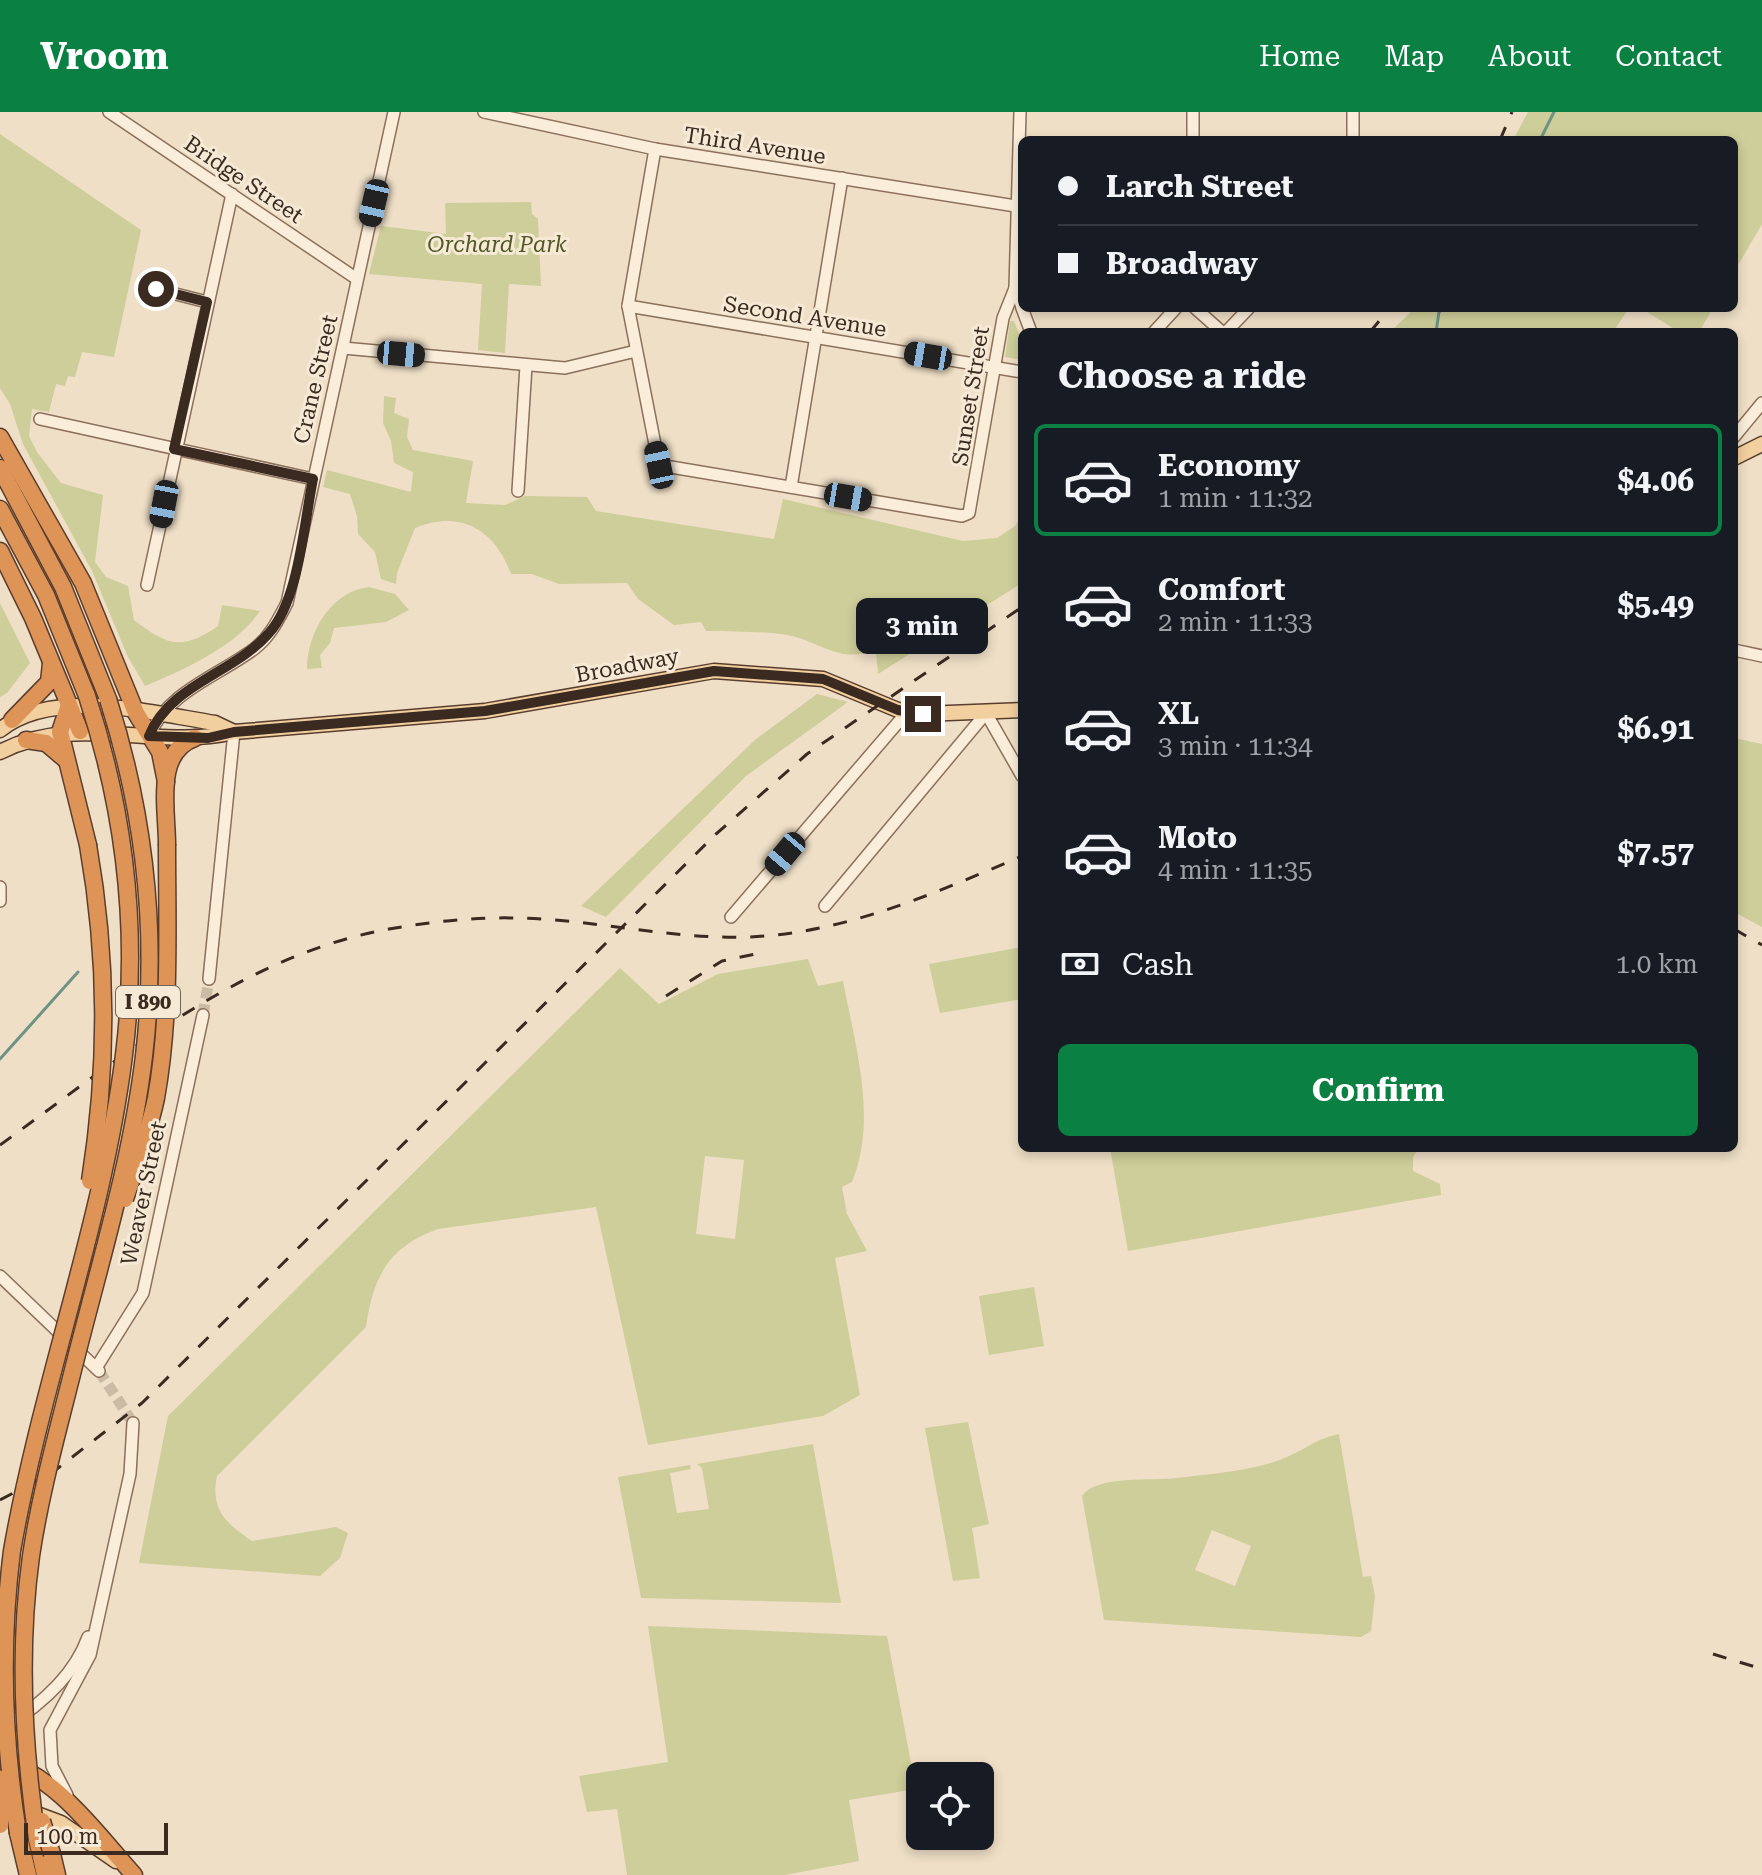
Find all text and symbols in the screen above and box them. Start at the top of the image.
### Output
text: Vroom [40,34,169,78]
text: Home [1259,40,1340,73]
text: Map [1384,40,1444,73]
text: About [1488,40,1571,73]
text: Contact [1615,40,1722,73]
street label: Third Avenue [682,122,828,169]
street label: Bridge Street [180,131,308,228]
text: Larch Street [1106,169,1293,204]
car [357,177,391,229]
park label: Orchard Park [427,232,567,257]
text: Broadway [1106,246,1258,281]
route start [138,271,174,307]
street label: Second Avenue [722,291,888,342]
street label: Crane Street [289,312,342,446]
street label: Sunset Street [947,325,994,468]
car [376,340,426,368]
car [902,340,954,372]
text: Choose a ride [1058,355,1306,397]
car [642,439,676,491]
icon: car [1062,444,1134,516]
text: Economy [1158,448,1300,483]
text: $4.06 [1617,463,1694,498]
car [148,478,180,530]
car [822,481,874,513]
text: 1 min · 11:32 [1158,483,1313,513]
icon: car [1062,568,1134,640]
text: Comfort [1158,572,1285,607]
text: $5.49 [1617,587,1694,622]
callout: 3 min [857,598,989,654]
text: 2 min · 11:33 [1158,607,1313,637]
text: 3 min [886,611,958,641]
street label: Broadway [573,643,681,688]
icon: car [1062,692,1134,764]
route end [905,696,941,732]
text: XL [1158,696,1199,731]
text: $6.91 [1617,711,1694,746]
text: 3 min · 11:34 [1158,731,1313,761]
icon: car [1062,816,1134,888]
text: Moto [1158,820,1237,855]
car [760,828,810,880]
text: $7.57 [1617,835,1694,870]
text: 4 min · 11:35 [1158,855,1313,885]
icon: cash [1058,942,1102,986]
text: Cash [1122,947,1193,982]
text: 1.0 km [1615,949,1698,979]
road number: I 890 [116,986,180,1018]
button: Confirm [1058,1044,1698,1136]
street label: Weaver Street [116,1119,171,1268]
map controls [906,1762,994,1850]
button: locate [906,1762,994,1850]
scale bar [24,1819,168,1855]
text: 100 m [36,1824,99,1849]

